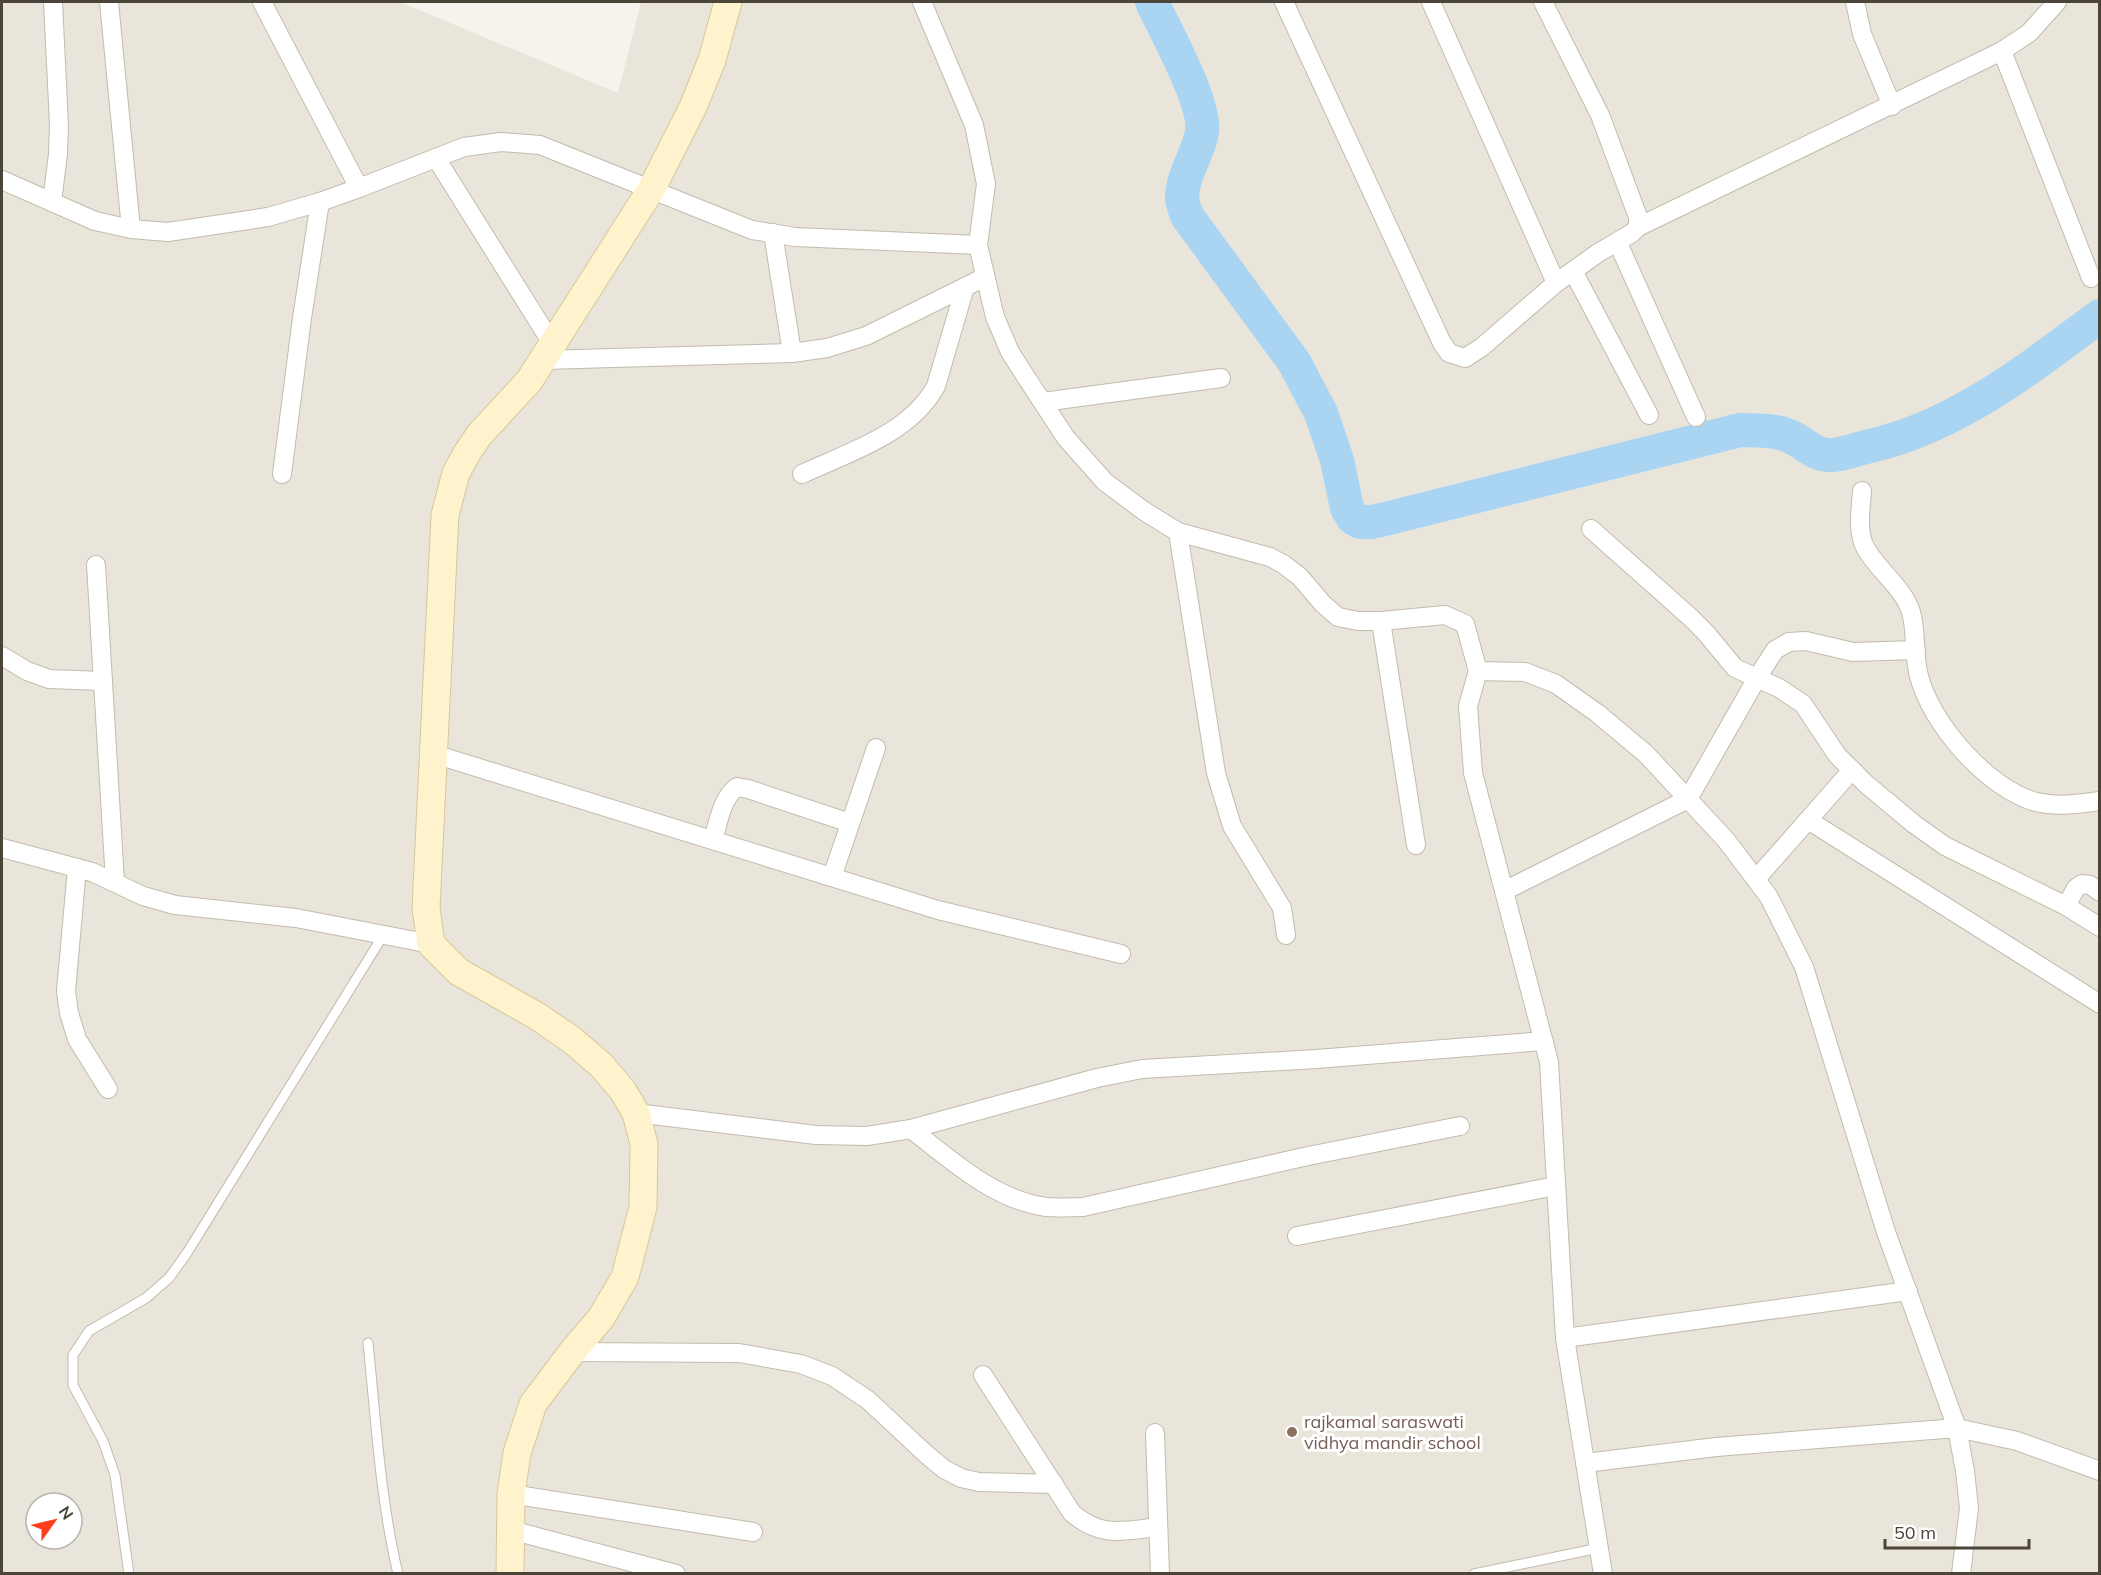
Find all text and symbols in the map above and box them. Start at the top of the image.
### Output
place label: rajkamal saraswati vidhya mandir school [1304,1410,1481,1454]
marker: rajkamal saraswati vidhya mandir school [1285,1425,1299,1439]
north arrow [24,1491,84,1551]
text: N [55,1502,78,1523]
scale bar [1885,1512,2029,1550]
text: 50 m [1894,1521,1936,1544]

